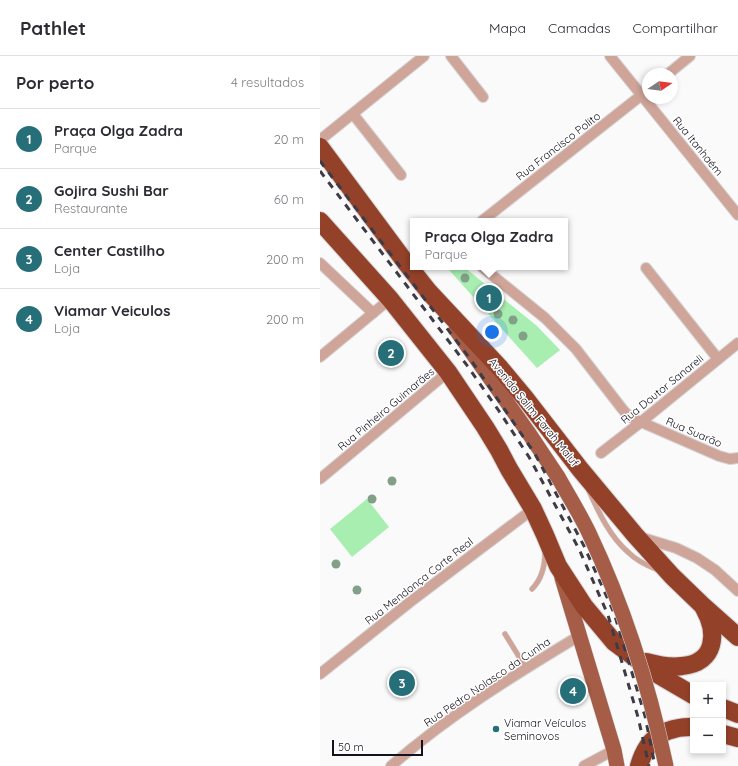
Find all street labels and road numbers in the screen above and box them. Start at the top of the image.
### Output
street label: Rua Francisco Polito [513,108,603,183]
street label: Rua Itanhaém [670,114,726,178]
street label: Rua Doutor Sanareli [618,351,706,427]
street label: Avenida Salim Farah Maluf [486,355,582,469]
street label: Rua Pinheiro Guimarães [335,364,437,454]
street label: Rua Suarão [664,414,725,450]
street label: Rua Mendonça Corte Real [362,534,476,628]
street label: Rua Pedro Nolasco da Cunha [421,634,553,730]

